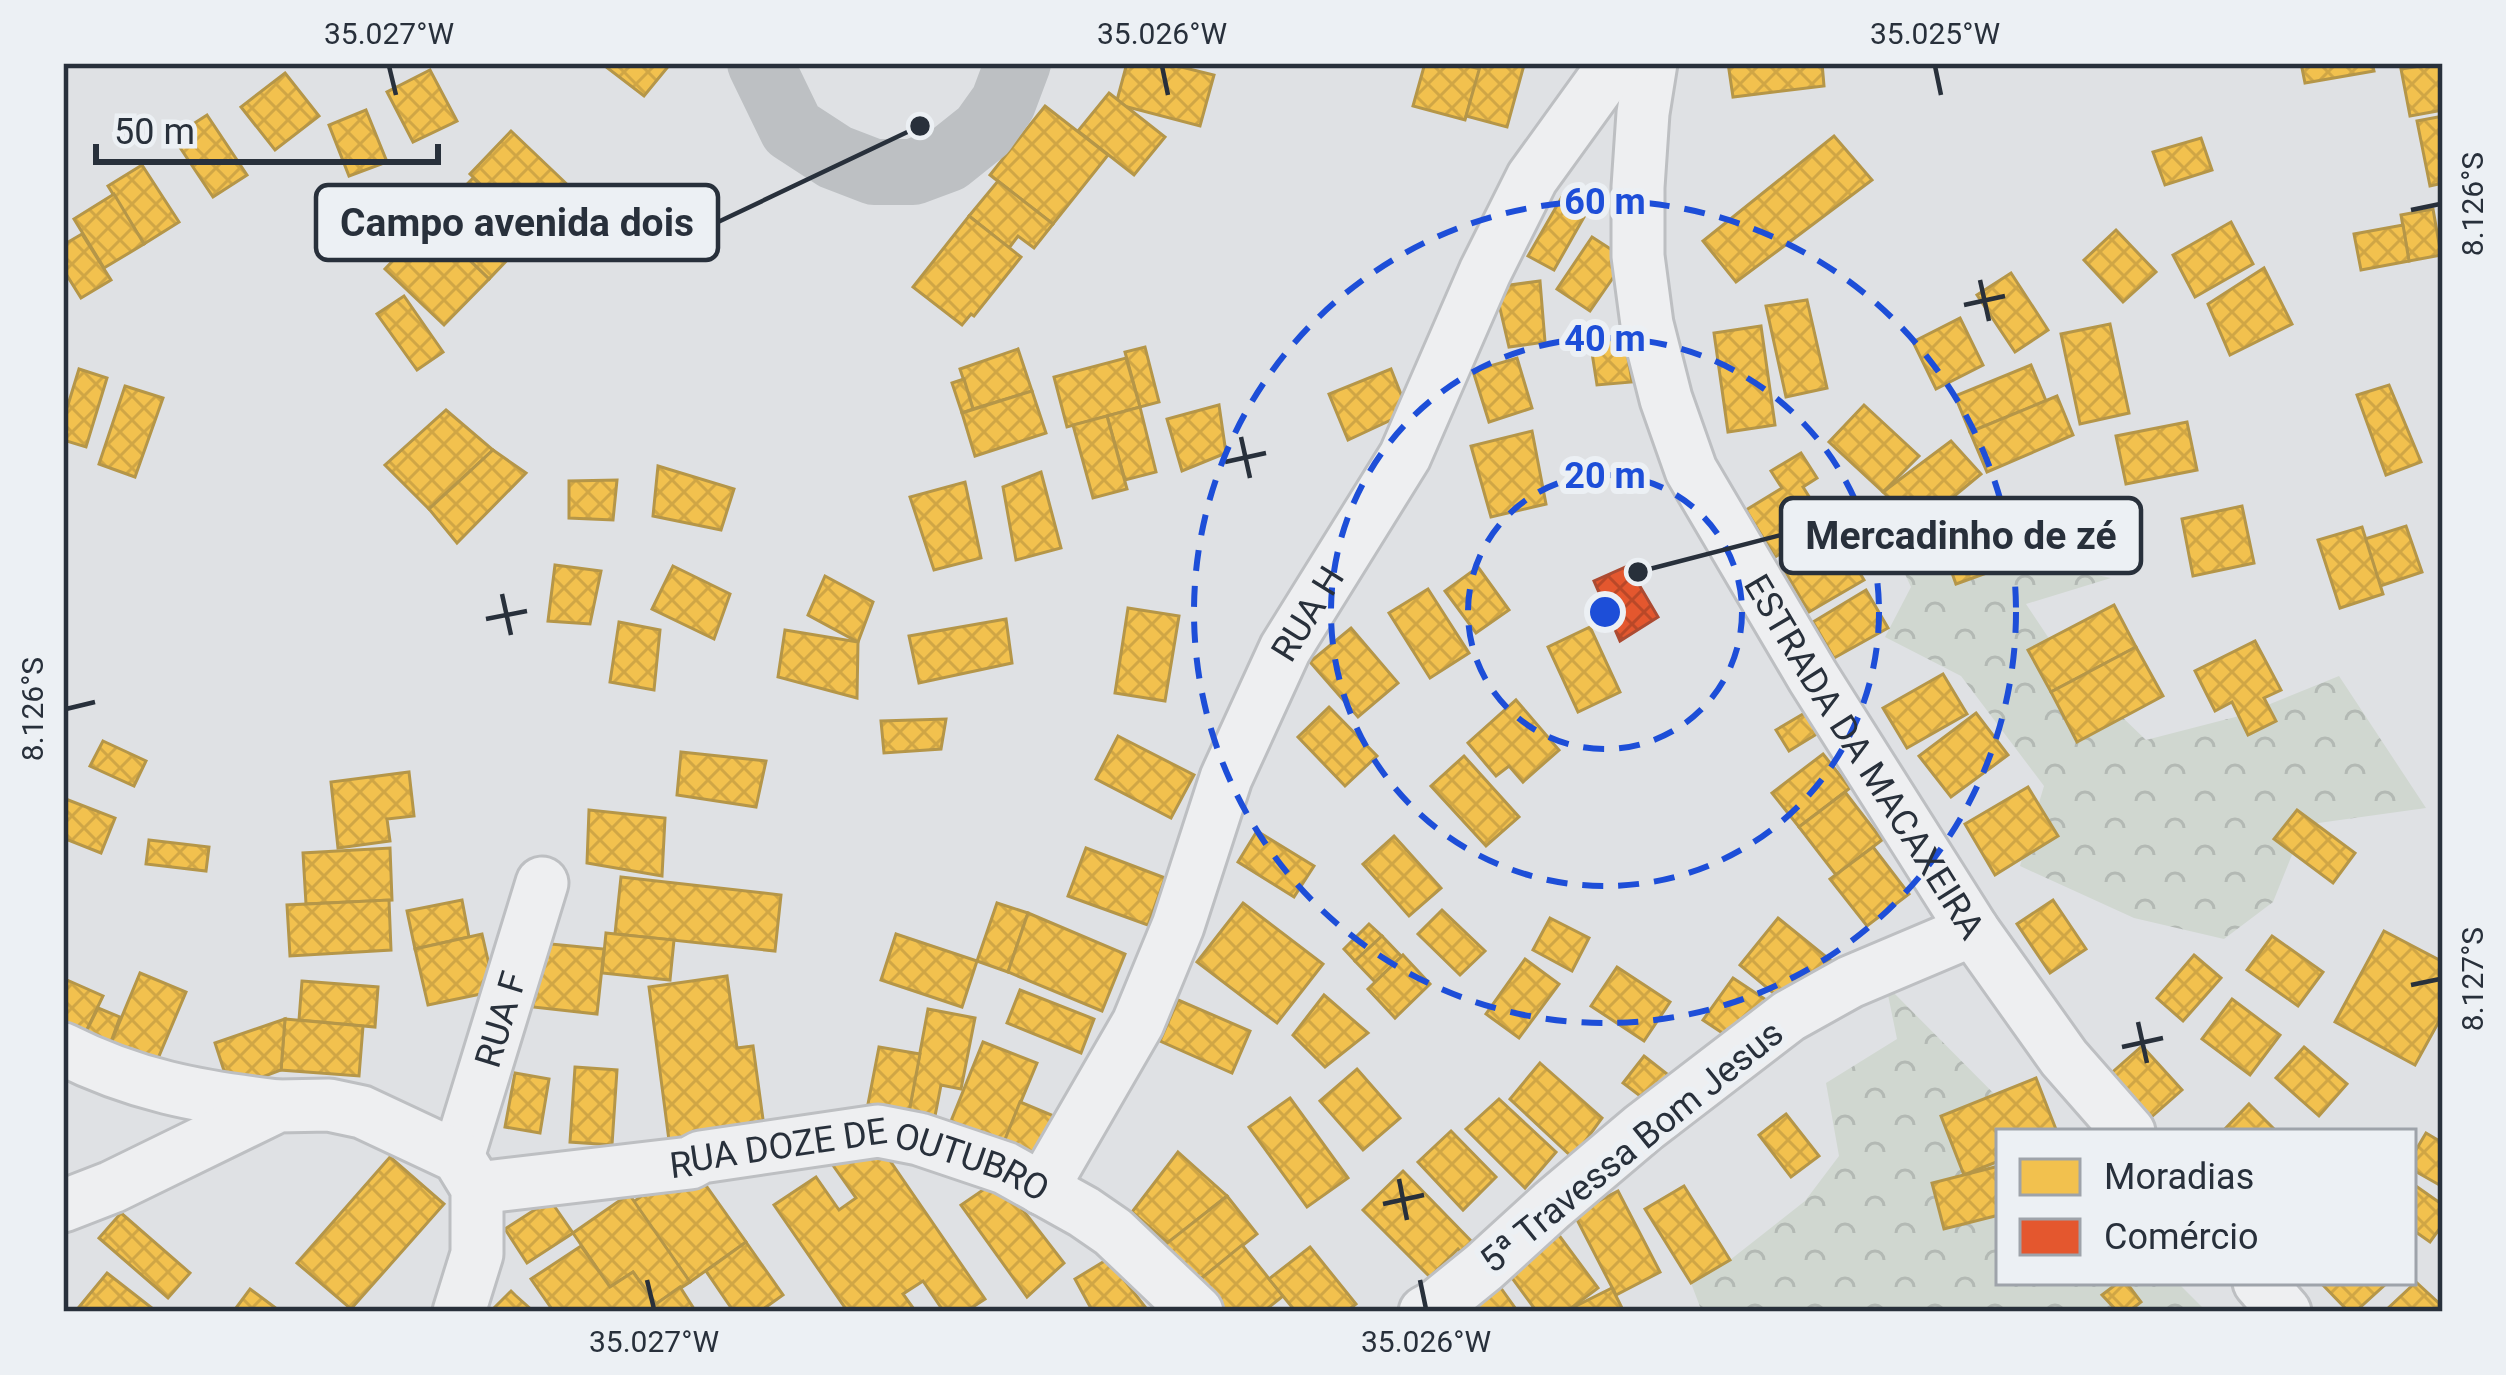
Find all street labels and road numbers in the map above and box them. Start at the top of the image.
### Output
street label: RUA H [1263,559,1353,669]
street label: ESTRADA DA MACAXEIRA [1735,567,1993,947]
street label: RUA F [467,967,536,1072]
street label: 5ª Travessa Bom Jesus [1472,1012,1791,1282]
street label: RUA DOZE DE OUTUBRO [667,1110,1056,1210]

